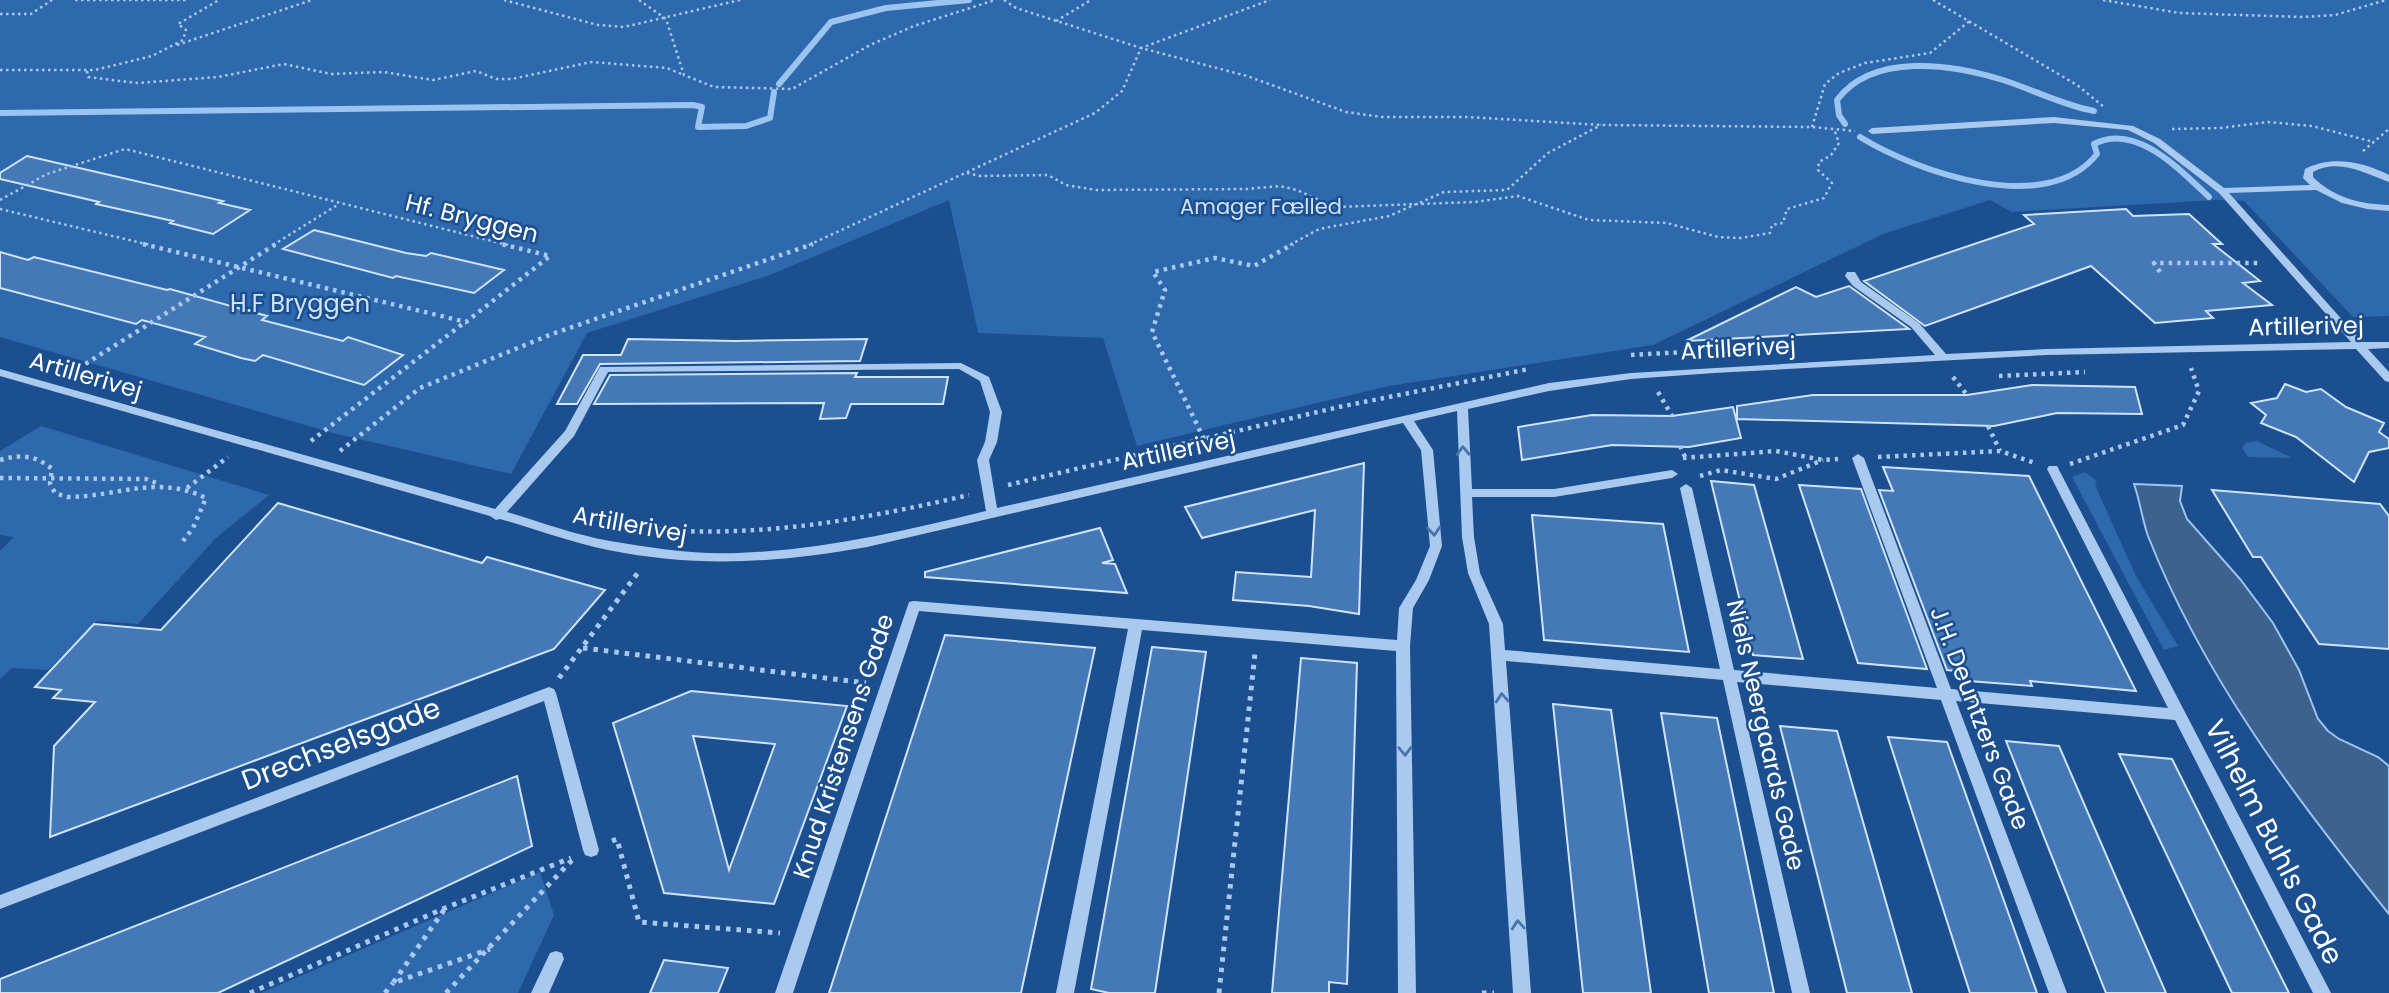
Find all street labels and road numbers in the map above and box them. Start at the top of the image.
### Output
street label: Hf. Bryggen [402,186,542,250]
street label: Artillerivej [2248,308,2364,344]
street label: Artillerivej [1679,328,1797,368]
street label: Artillerivej [26,343,146,407]
street label: Artillerivej [1118,422,1238,478]
street label: Artillerivej [570,498,690,550]
street label: Niels Neergaards Gade [1719,596,1813,874]
street label: J.H. Deuntzers Gade [1922,602,2038,834]
street label: Knud Kristensens Gade [785,610,901,882]
street label: Drechselsgade [236,688,446,800]
street label: Vilhelm Buhls Gade [2195,713,2353,971]

